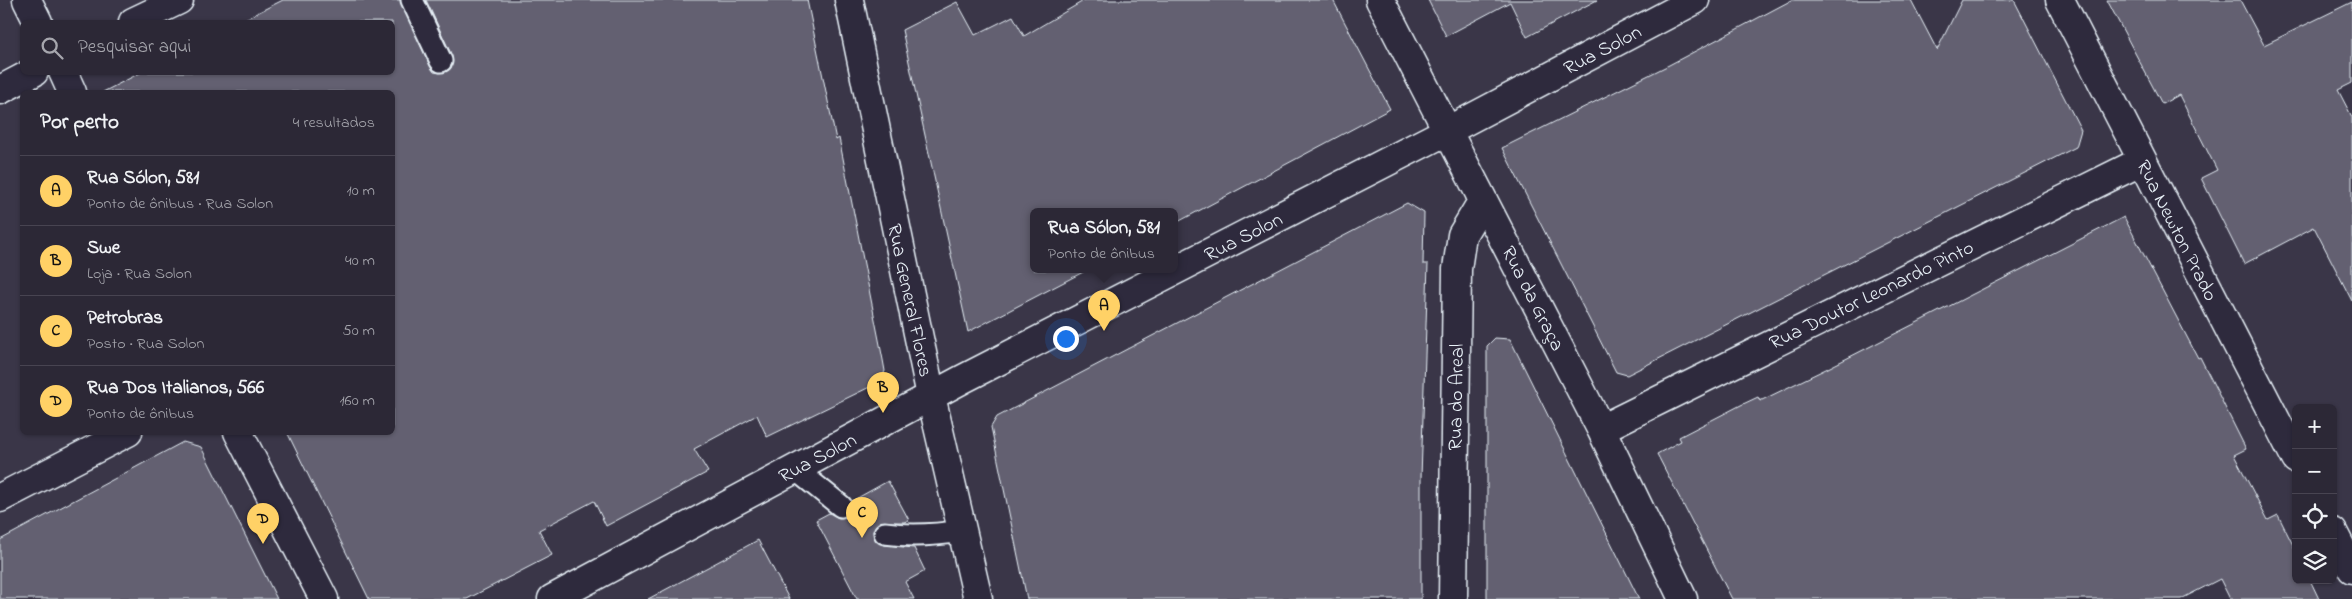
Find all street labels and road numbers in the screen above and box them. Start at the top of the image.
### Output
street label: Rua Solon [1559,19,1647,84]
street label: Rua Newton Prado [2128,156,2224,307]
street label: Rua Solon [1200,206,1288,270]
street label: Rua General Flores [878,221,939,380]
street label: Rua Doutor Leonardo Pinto [1765,234,1979,358]
street label: Rua da Graça [1493,242,1571,357]
street label: Rua do Areal [1442,344,1473,451]
street label: Rua Solon [774,427,862,492]

